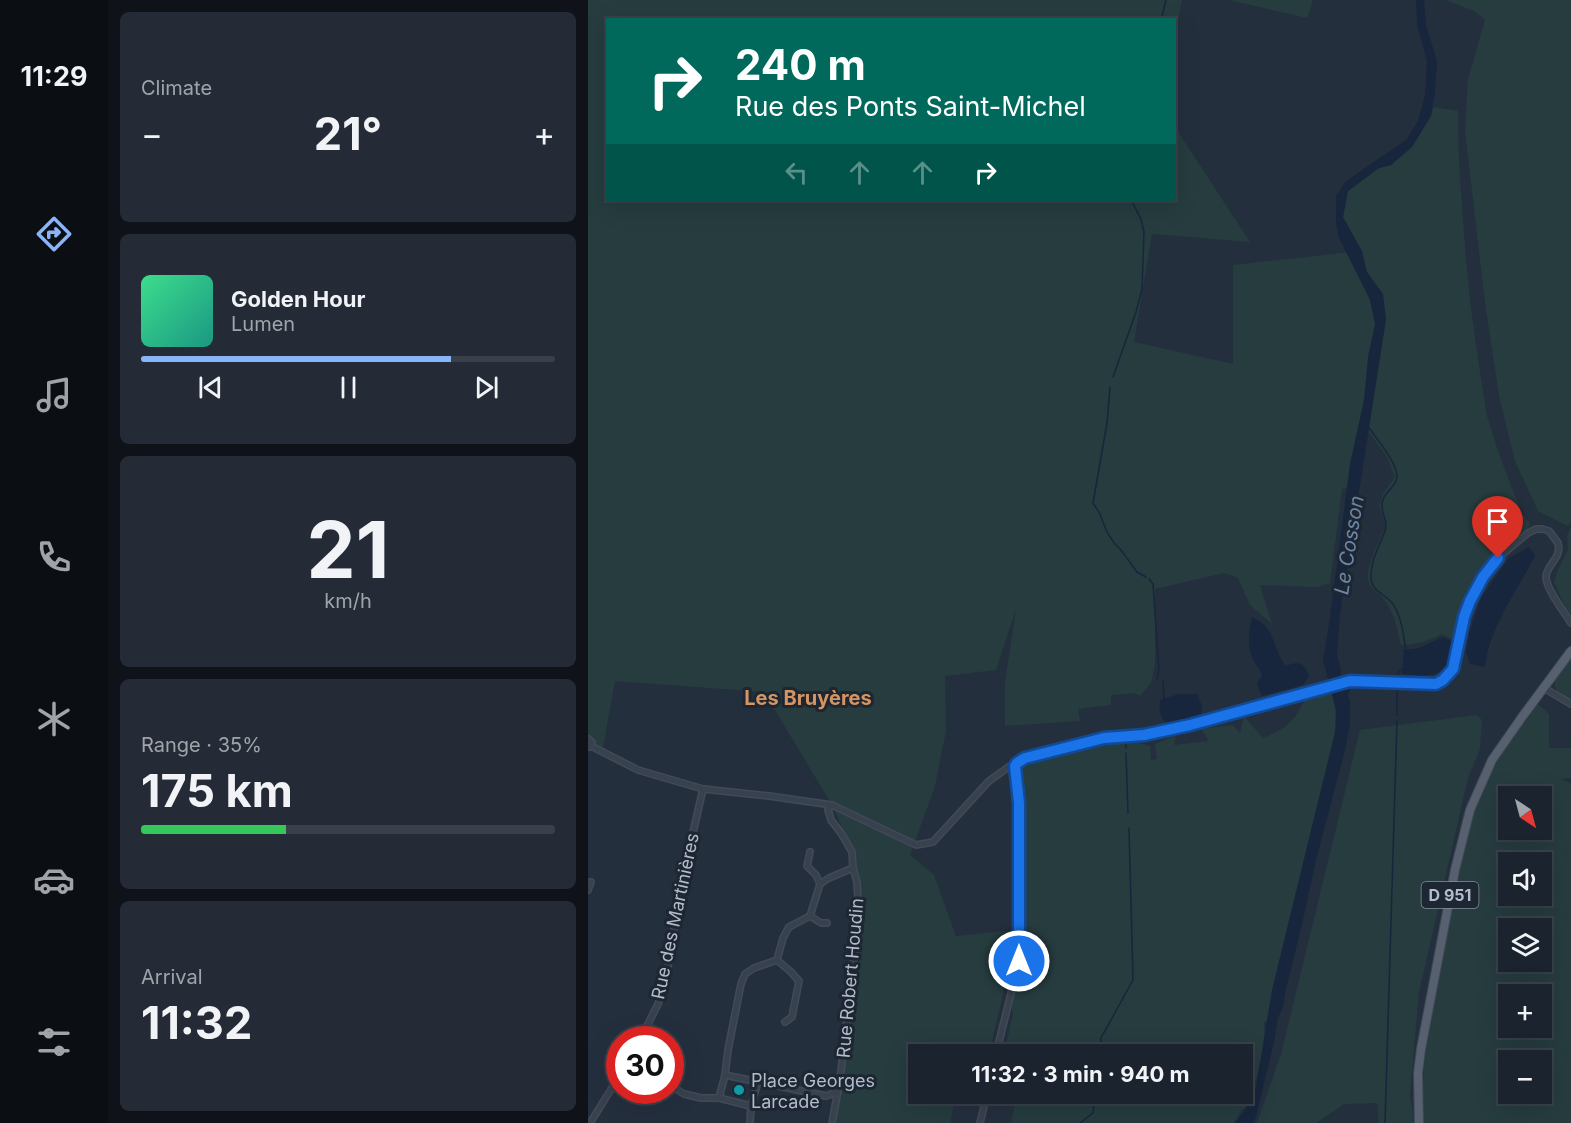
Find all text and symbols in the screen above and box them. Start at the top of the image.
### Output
text: 240 m [735,39,866,90]
icon: right [636,42,714,120]
text: 11:29 [21,60,87,93]
text: Climate [141,76,212,100]
text: Rue des Ponts Saint-Michel [735,90,1086,123]
text: 21° [314,106,382,161]
text: − [141,114,163,154]
text: + [533,114,555,154]
icon: left [780,156,813,189]
icon: ahead [843,156,876,189]
icon: ahead [906,156,939,189]
icon: right [969,156,1002,189]
icon: directions [33,213,75,255]
text: Golden Hour [231,286,365,312]
text: Lumen [231,312,295,336]
icon: previous [194,371,227,404]
icon: pause [332,371,365,404]
icon: next [470,371,503,404]
icon: music [33,374,75,416]
water label: Le Cosson [1329,494,1369,596]
pin [1472,496,1523,558]
text: 21 [307,502,389,597]
icon: arrive [1481,505,1514,538]
icon: phone [33,536,75,578]
text: km/h [324,589,372,613]
district label: Les Bruyères [744,686,872,710]
icon: climate [33,698,75,740]
text: Range · 35% [141,733,262,757]
text: 175 km [141,763,293,818]
north arrow [1498,786,1552,840]
map controls [1498,786,1552,1104]
street label: Rue des Martinières [647,831,703,1001]
button: sound [1498,852,1552,906]
icon: car [33,859,75,901]
road number: D 951 [1422,882,1478,908]
street label: Rue Robert Houdin [833,897,867,1059]
button: layers [1498,918,1552,972]
position arrow [987,929,1051,993]
text: Arrival [141,965,203,989]
button: + [1498,984,1552,1038]
text: 11:32 [141,995,252,1050]
icon: filters [33,1021,75,1063]
speed limit sign: 30 [606,1026,684,1104]
button: − [1498,1050,1552,1104]
text: 11:32 · 3 min · 940 m [971,1061,1190,1087]
place label: Place Georges Larcade [751,1070,875,1112]
marker: Place Georges Larcade [732,1083,746,1097]

